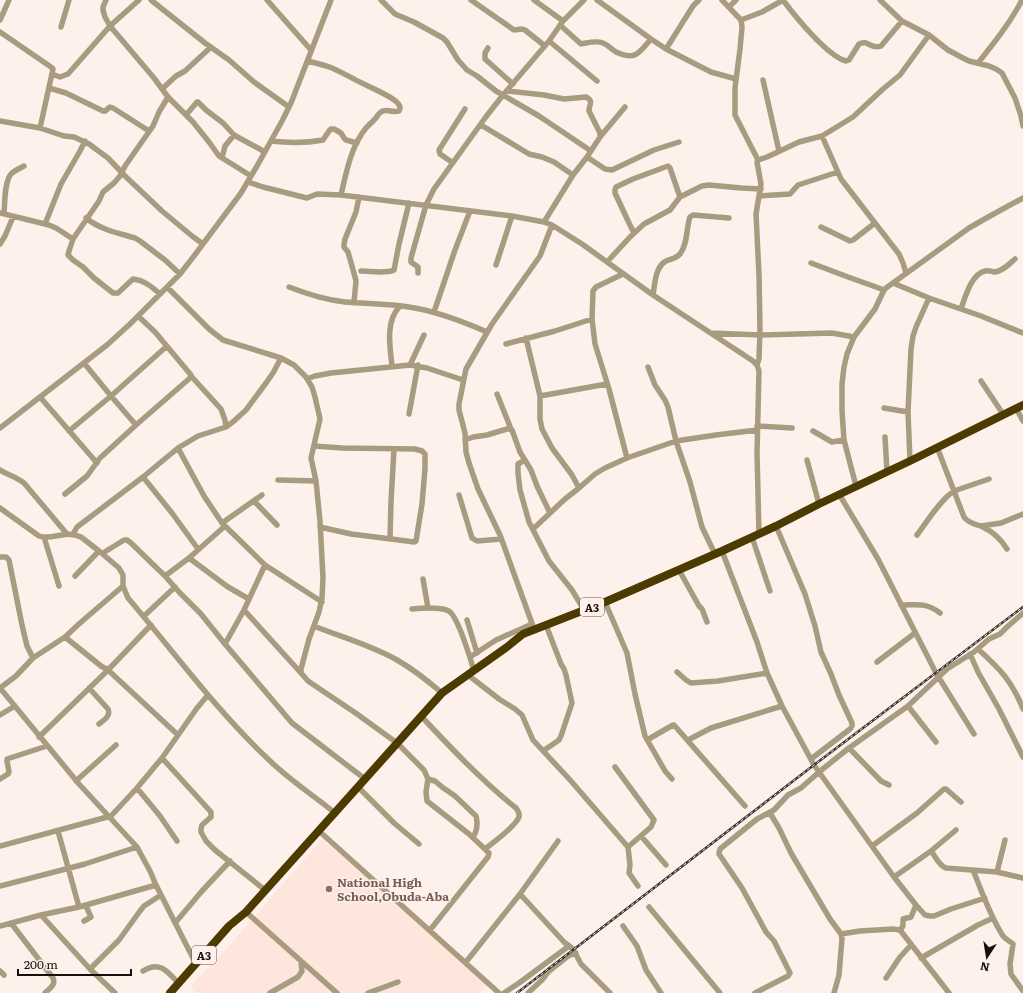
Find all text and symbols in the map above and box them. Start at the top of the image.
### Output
road number: A3 [580,598,604,616]
place label: National High School,Obuda-Aba [337,873,449,905]
marker: National High School,Obuda-Aba [324,884,334,894]
north arrow [967,937,1007,977]
road number: A3 [192,946,216,964]
scale bar [18,951,131,977]
text: 200 m [24,955,58,973]
text: N [979,959,991,977]

